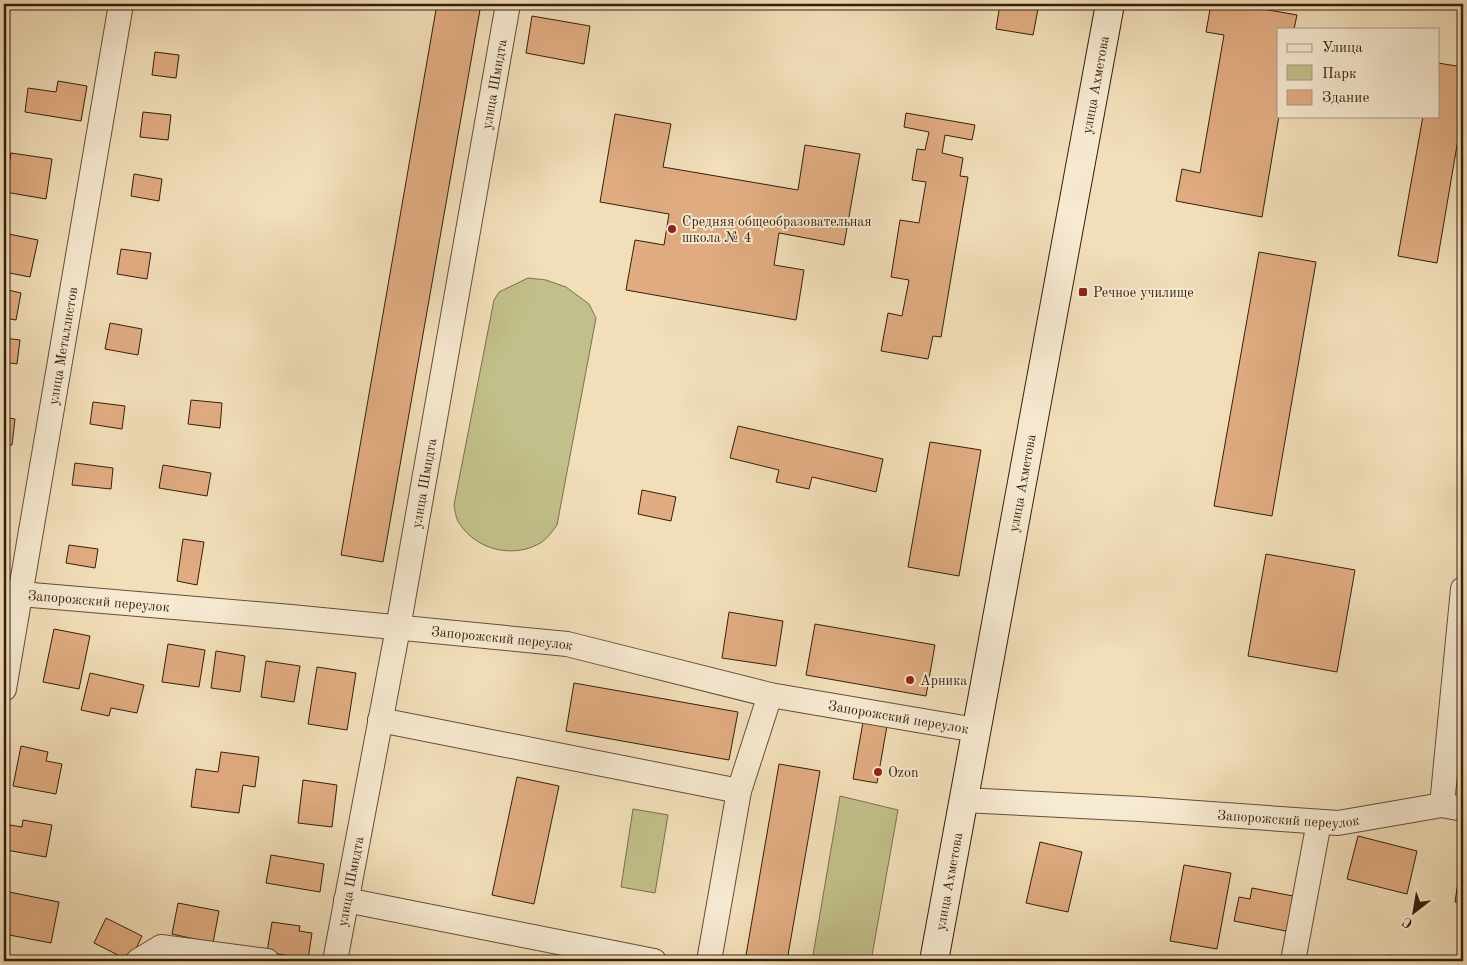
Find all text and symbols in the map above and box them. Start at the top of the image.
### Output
legend [1277,28,1440,118]
street label: улица Ахметова [1080,35,1112,135]
street label: улица Шмидта [480,38,510,131]
text: Улица [1322,41,1363,56]
text: Парк [1322,67,1357,82]
text: Здание [1322,91,1369,106]
place label: Средняя общеобразовательная школа № 4 [682,215,872,245]
marker: Средняя общеобразовательная школа № 4 [666,223,678,235]
street label: улица Металлистов [47,286,81,406]
marker: Речное училище [1077,286,1089,298]
place label: Речное училище [1093,286,1194,300]
street label: улица Ахметова [1007,433,1039,533]
street label: улица Шмидта [410,437,439,529]
street label: Запорожский переулок [27,589,170,615]
street label: Запорожский переулок [430,625,574,653]
marker: Арника [904,674,916,686]
place label: Арника [920,674,967,688]
street label: Запорожский переулок [827,699,970,737]
marker: Ozon [872,766,884,778]
place label: Ozon [888,766,919,780]
street label: Запорожский переулок [1217,808,1360,831]
street label: улица Ахметова [934,831,966,932]
street label: улица Шмидта [336,835,366,928]
north arrow [1390,888,1440,938]
text: С [1400,914,1415,931]

